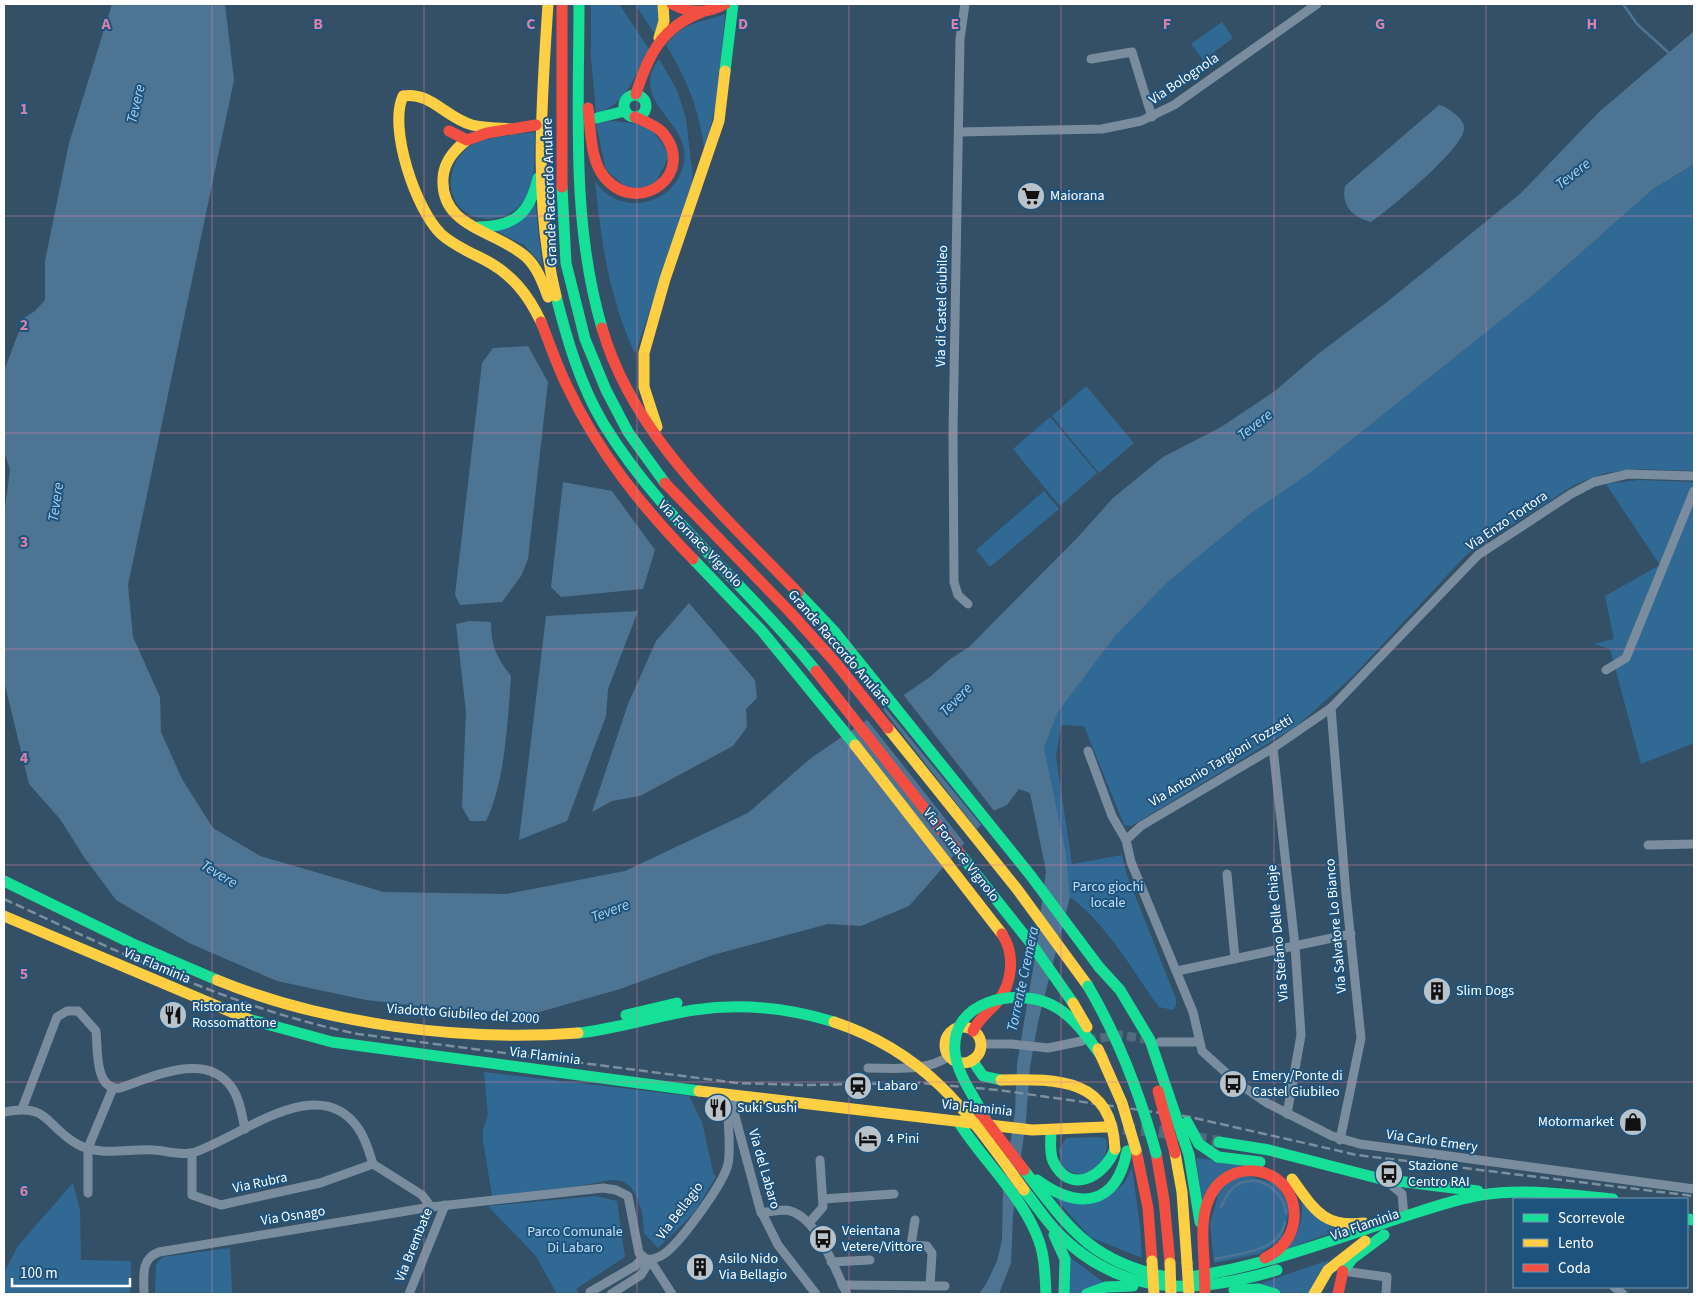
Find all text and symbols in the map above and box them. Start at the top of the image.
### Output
text: A [100,13,111,35]
text: B [313,13,323,35]
text: C [526,13,536,35]
text: D [738,13,748,35]
text: E [951,13,959,35]
text: F [1163,13,1171,35]
text: G [1375,13,1385,35]
text: H [1587,13,1597,35]
street label: Via Bolognola [1145,48,1223,110]
water label: Tevere [121,82,151,126]
text: 1 [20,98,28,120]
street label: Grande Raccordo Anulare [537,118,563,266]
water label: Tevere [1551,154,1595,194]
supermarket icon: Maiorana [1016,181,1046,211]
place label: Maiorana [1050,186,1105,206]
street label: Via di Castel Giubileo [931,245,953,367]
text: 2 [20,314,28,336]
water label: Tevere [1233,405,1277,445]
water label: Tevere [43,481,69,523]
street label: Via Enzo Tortora [1462,486,1552,556]
street label: Via Fornace Vignolo [653,496,747,592]
text: 3 [20,531,28,553]
street label: Grande Raccordo Anulare [783,586,895,711]
water label: Tevere [935,678,977,722]
street label: Via Antonio Targioni Tozzetti [1145,710,1297,812]
text: 4 [20,747,29,769]
street label: Via Fornace Vignolo [918,804,1004,906]
water label: Tevere [197,855,241,893]
street label: Via Salvatore Lo Bianco [1320,858,1352,994]
street label: Via Stefano Delle Chiaje [1262,864,1294,1002]
park label: Parco giochi locale [1072,877,1144,913]
water label: Tevere [588,894,632,928]
water label: Torrente Cremera [1002,924,1044,1034]
street label: Via Flaminia [120,943,194,989]
text: 5 [20,963,28,985]
building icon: Slim Dogs [1422,976,1452,1006]
place label: Slim Dogs [1456,981,1514,1001]
place label: Ristorante Rossomattone [192,997,276,1033]
street label: Viadotto Giubileo del 2000 [386,999,540,1029]
restaurant icon: Ristorante Rossomattone [158,1000,188,1030]
street label: Via Flaminia [508,1042,582,1070]
place label: Emery/Ponte di Castel Giubileo [1252,1066,1343,1102]
bus stop icon: Emery/Ponte di Castel Giubileo [1218,1069,1248,1099]
station icon: Labaro [843,1071,873,1101]
place label: Labaro [877,1076,918,1096]
restaurant icon: Suki Sushi [703,1093,733,1123]
street label: Via Flaminia [941,1094,1013,1122]
place label: Suki Sushi [737,1098,797,1118]
shop icon: Motormarket [1618,1107,1648,1137]
place label: Motormarket [1538,1112,1614,1132]
hotel icon: 4 Pini [853,1124,883,1154]
street label: Via Carlo Emery [1385,1125,1479,1157]
street label: Via del Labaro [743,1127,785,1211]
place label: 4 Pini [887,1129,919,1149]
place label: Stazione Centro RAI [1408,1156,1470,1192]
bus stop icon: Stazione Centro RAI [1374,1159,1404,1189]
street label: Via Rubra [231,1167,289,1199]
street label: Via Bellagio [652,1178,708,1244]
text: 6 [20,1180,28,1202]
legend [1513,1198,1688,1288]
street label: Via Osnago [259,1201,327,1231]
street label: Via Flaminia [1328,1204,1402,1246]
street label: Via Brembate [390,1205,438,1285]
text: Scorrevole [1558,1208,1625,1229]
place label: Veientana Vetere/Vittore [842,1221,923,1257]
park label: Parco Comunale Di Labaro [527,1222,623,1258]
bus stop icon: Veientana Vetere/Vittore [808,1224,838,1254]
text: Lento [1558,1233,1594,1254]
place label: Asilo Nido Via Bellagio [719,1249,787,1285]
building icon: Asilo Nido Via Bellagio [685,1252,715,1282]
scale bar [12,1256,130,1288]
text: Coda [1558,1258,1591,1279]
text: 100 m [20,1263,58,1284]

